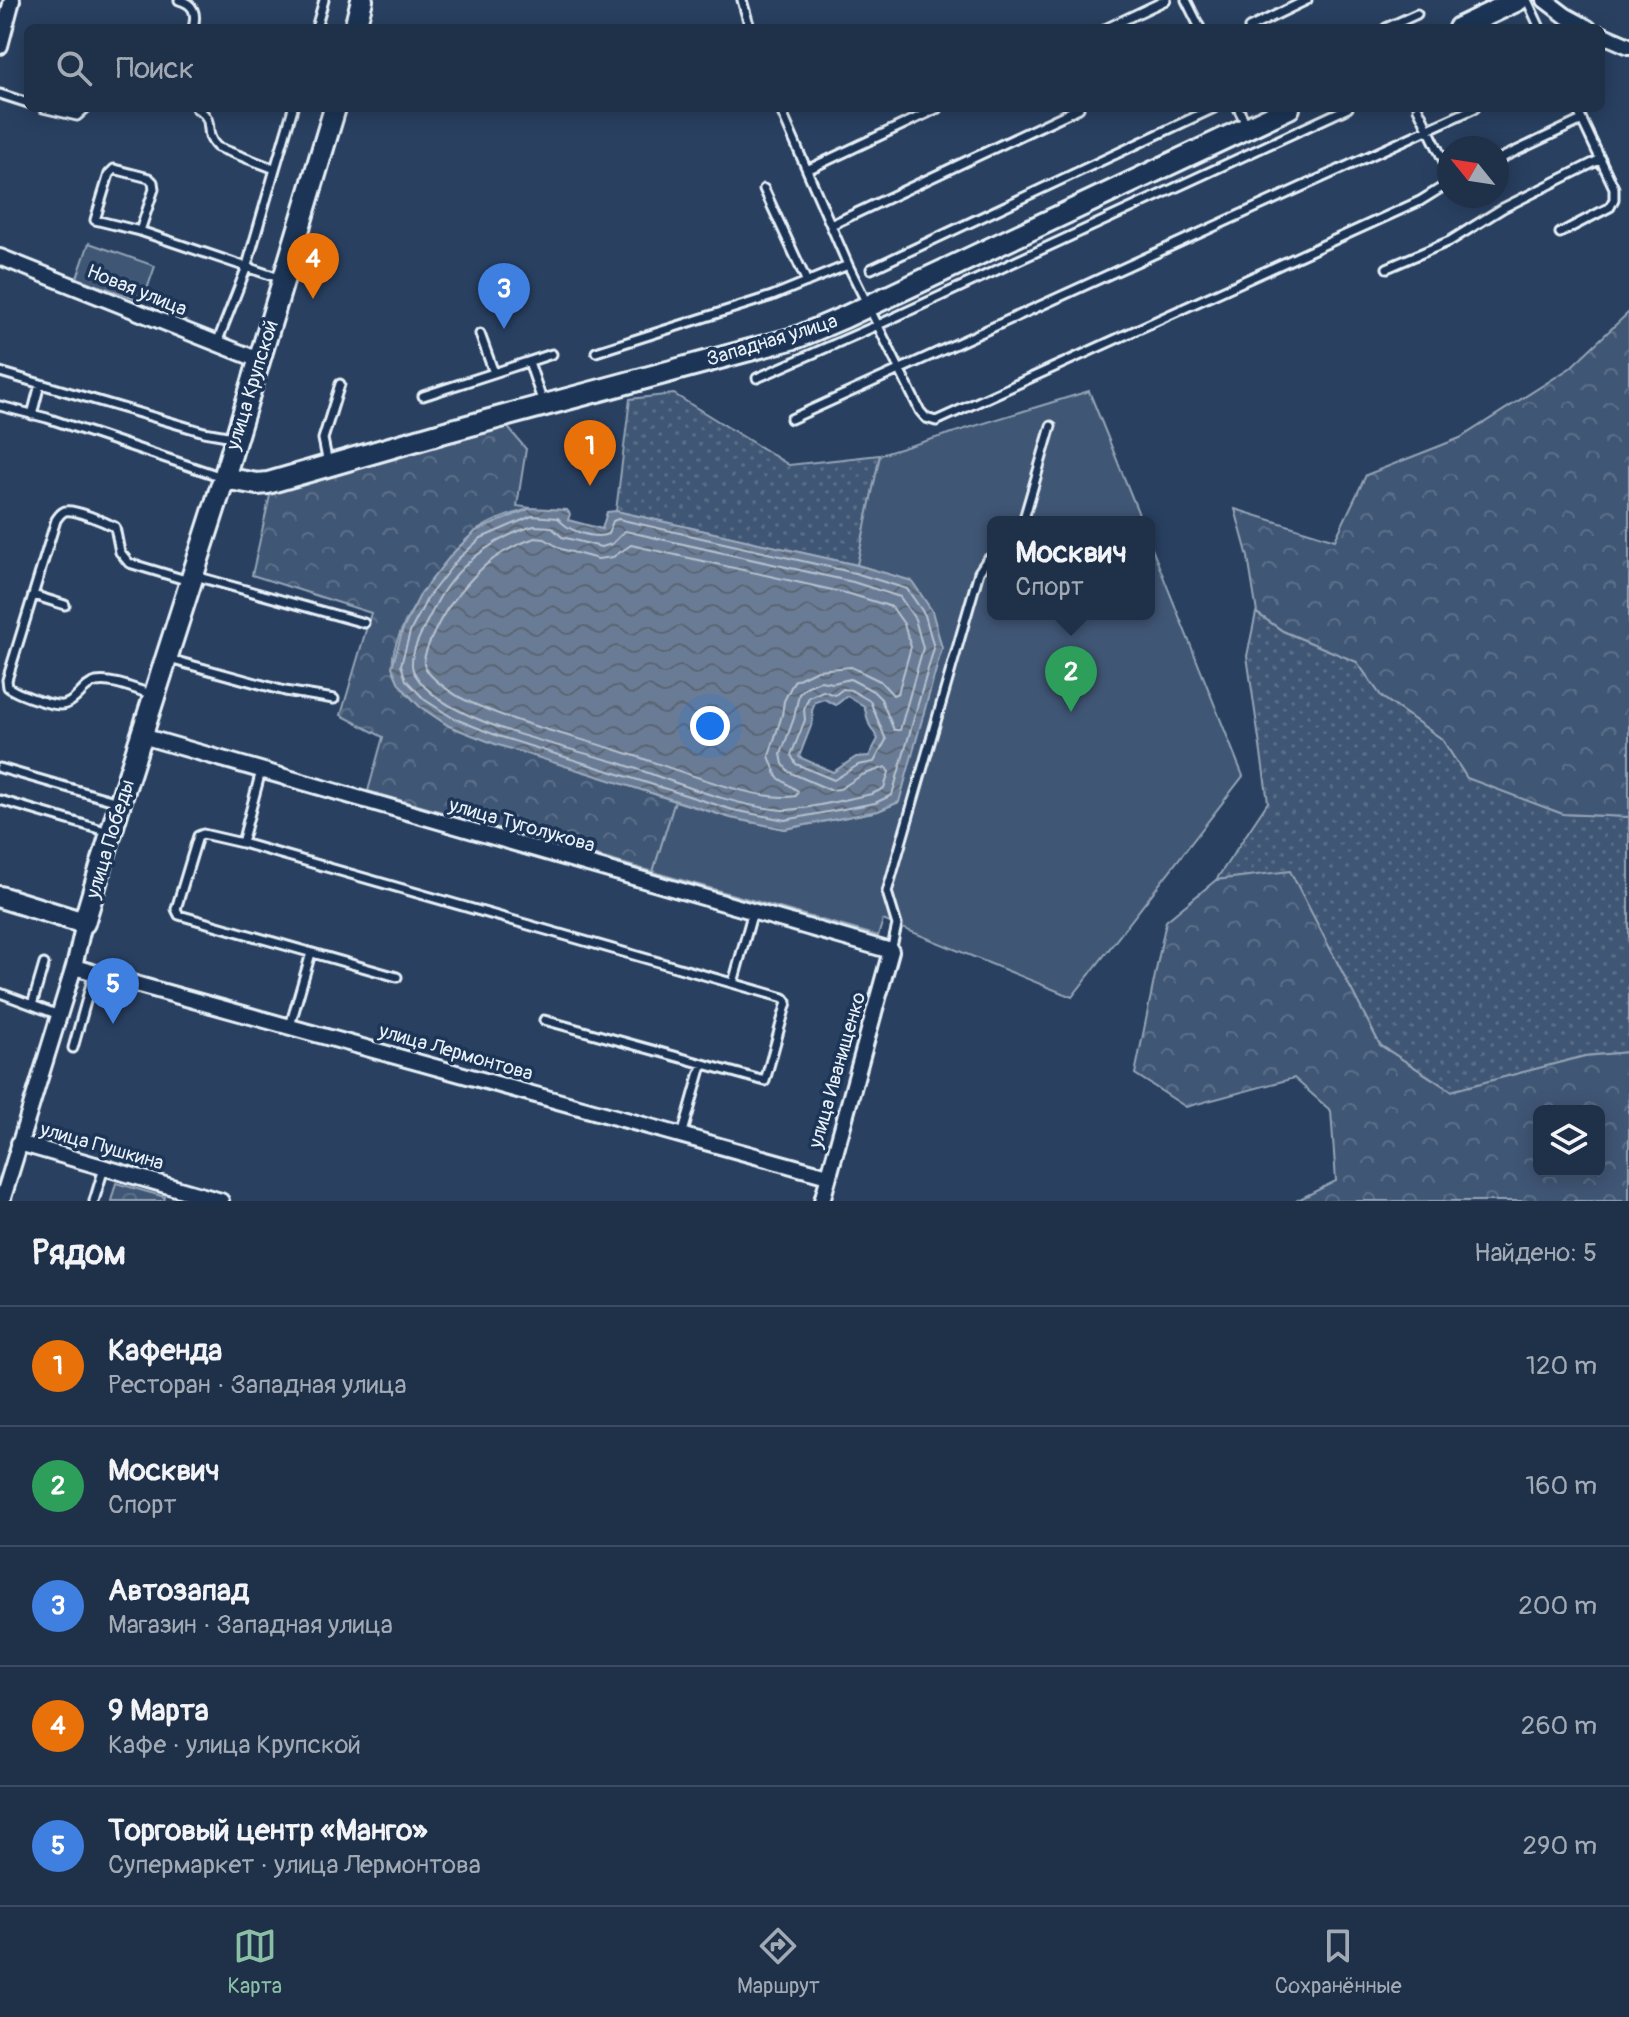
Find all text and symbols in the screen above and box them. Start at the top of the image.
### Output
search box [24,24,1605,112]
icon: search [52,46,96,90]
text: Поиск [116,50,194,87]
north arrow [1437,136,1509,208]
pin: 4 [287,233,339,299]
street label: Новая улица [83,259,191,321]
pin: 3 [478,263,530,329]
street label: Западная улица [704,308,840,372]
street label: улица Крупской [220,317,284,454]
pin: 1 [564,420,616,486]
popup [987,516,1155,620]
text: Москвич [1015,534,1127,571]
text: Спорт [1015,571,1084,603]
pin: 2 [1045,646,1097,712]
your location [690,706,730,746]
street label: улица Победы [80,776,140,902]
street label: улица Туголукова [445,792,598,858]
pin: 5 [87,958,139,1024]
street label: улица Иванищенко [802,989,871,1152]
street label: улица Лермонтова [375,1018,536,1086]
map controls [1533,1105,1605,1177]
button: layers [1533,1105,1605,1177]
street label: улица Пушкина [36,1116,167,1176]
text: Рядом [32,1232,126,1275]
text: Найдено: 5 [1474,1237,1597,1269]
text: Кафенда [108,1332,222,1369]
text: 1 [53,1350,63,1382]
text: 120 m [1526,1350,1597,1382]
text: Ресторан · Западная улица [108,1369,407,1401]
text: Москвич [108,1452,220,1489]
text: 2 [51,1470,65,1502]
text: 160 m [1525,1470,1597,1502]
text: Спорт [108,1489,177,1521]
text: Автозапад [108,1572,249,1609]
text: 3 [51,1590,65,1622]
text: 200 m [1518,1590,1597,1622]
text: Магазин · Западная улица [108,1609,393,1641]
text: 9 Марта [108,1692,209,1729]
text: 4 [50,1710,66,1742]
text: 260 m [1521,1710,1597,1742]
text: Кафе · улица Крупской [108,1729,361,1761]
text: Торговый центр «Манго» [108,1812,427,1849]
text: 5 [51,1830,65,1862]
text: 290 m [1523,1830,1597,1862]
text: Супермаркет · улица Лермонтова [108,1849,481,1881]
tab: Карта [227,1924,282,2000]
tab: Маршрут [737,1924,820,2000]
tab: Сохранённые [1275,1924,1402,2000]

